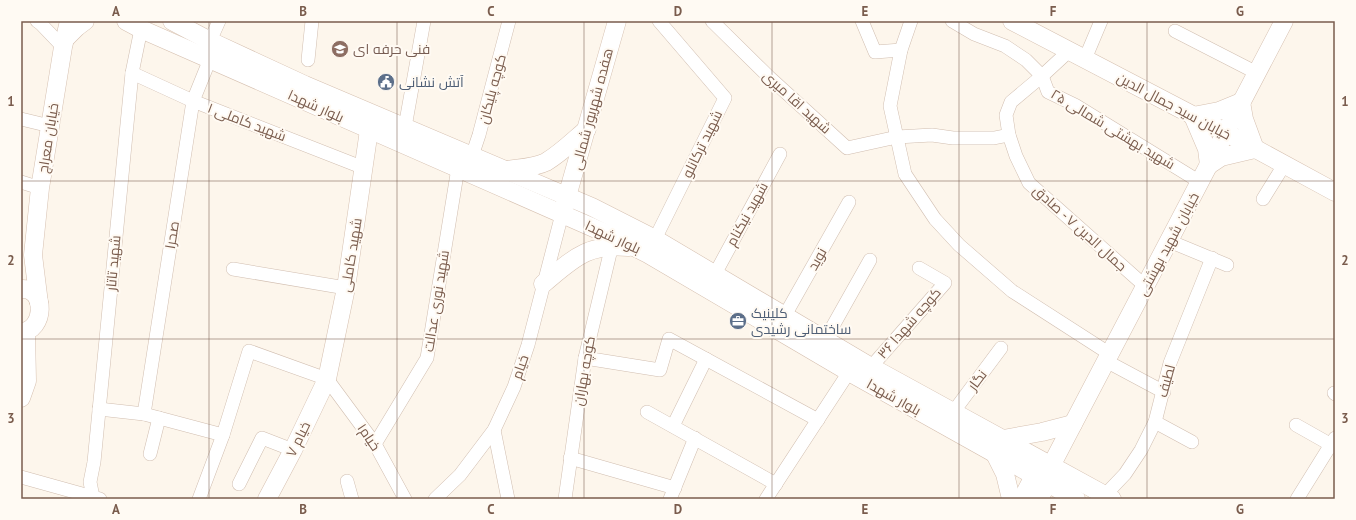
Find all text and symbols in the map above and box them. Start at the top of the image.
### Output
text: A [112,3,120,20]
text: B [299,3,307,20]
text: C [487,3,495,20]
text: D [674,3,682,20]
text: E [862,3,869,20]
text: F [1050,3,1057,20]
text: G [1236,3,1244,20]
school or university icon: فنی حرفه ای [330,39,350,59]
place label: فنی حرفه ای [353,40,430,58]
street label: هفده شهریور شمالی [567,46,617,172]
street label: کوچه پلیکان [474,52,511,126]
street label: شهید اقا میری [759,66,835,138]
street label: خیابان سید جمال الدین [1114,68,1234,144]
public building icon: آتش نشانی [376,72,396,92]
place label: آتش نشانی [399,73,464,91]
street label: ۲۵ شهید بهشتی شمالی [1048,85,1178,173]
street label: بلوار شهدا [285,86,347,126]
text: 1 [7,93,15,110]
text: 1 [1341,93,1349,110]
street label: شهید کاملی ۱ [205,99,289,145]
street label: خیابان معراج [34,102,62,174]
street label: شهید ترکانلو [678,107,726,181]
street label: شهید نیکنام [722,179,773,250]
street label: جمال الدین ۷ - صادق [1029,181,1131,275]
street label: خیابان شهید بهشتی [1133,189,1203,299]
street label: بلوار شهدا [582,216,644,258]
street label: شهید کاملی [336,217,366,293]
street label: صحرا [161,220,183,250]
street label: شهید تاتار [102,235,124,292]
street label: نوید [804,245,830,273]
street label: شهید نوری عدالت [419,249,453,353]
text: 2 [7,252,15,269]
text: 2 [1341,252,1349,269]
street label: کوچه شهدا ۳۶ [873,284,946,363]
place label: کلینیک ساختمانی رشیدی [751,304,851,338]
office icon: کلینیک ساختمانی رشیدی [728,311,748,331]
street label: کوچه بهاران [569,335,600,407]
street label: خیام [507,352,533,382]
street label: لطیف [1153,363,1179,399]
street label: نگار [963,366,991,395]
street label: بلوار شهدا [864,375,924,419]
text: 3 [7,410,15,427]
text: 3 [1341,410,1349,427]
street label: خیام ۷ [282,418,315,460]
street label: خیام۱ [353,420,385,455]
text: A [112,501,120,518]
text: B [299,501,307,518]
text: C [487,501,495,518]
text: D [674,501,682,518]
text: E [862,501,869,518]
text: F [1050,501,1057,518]
text: G [1236,501,1244,518]

